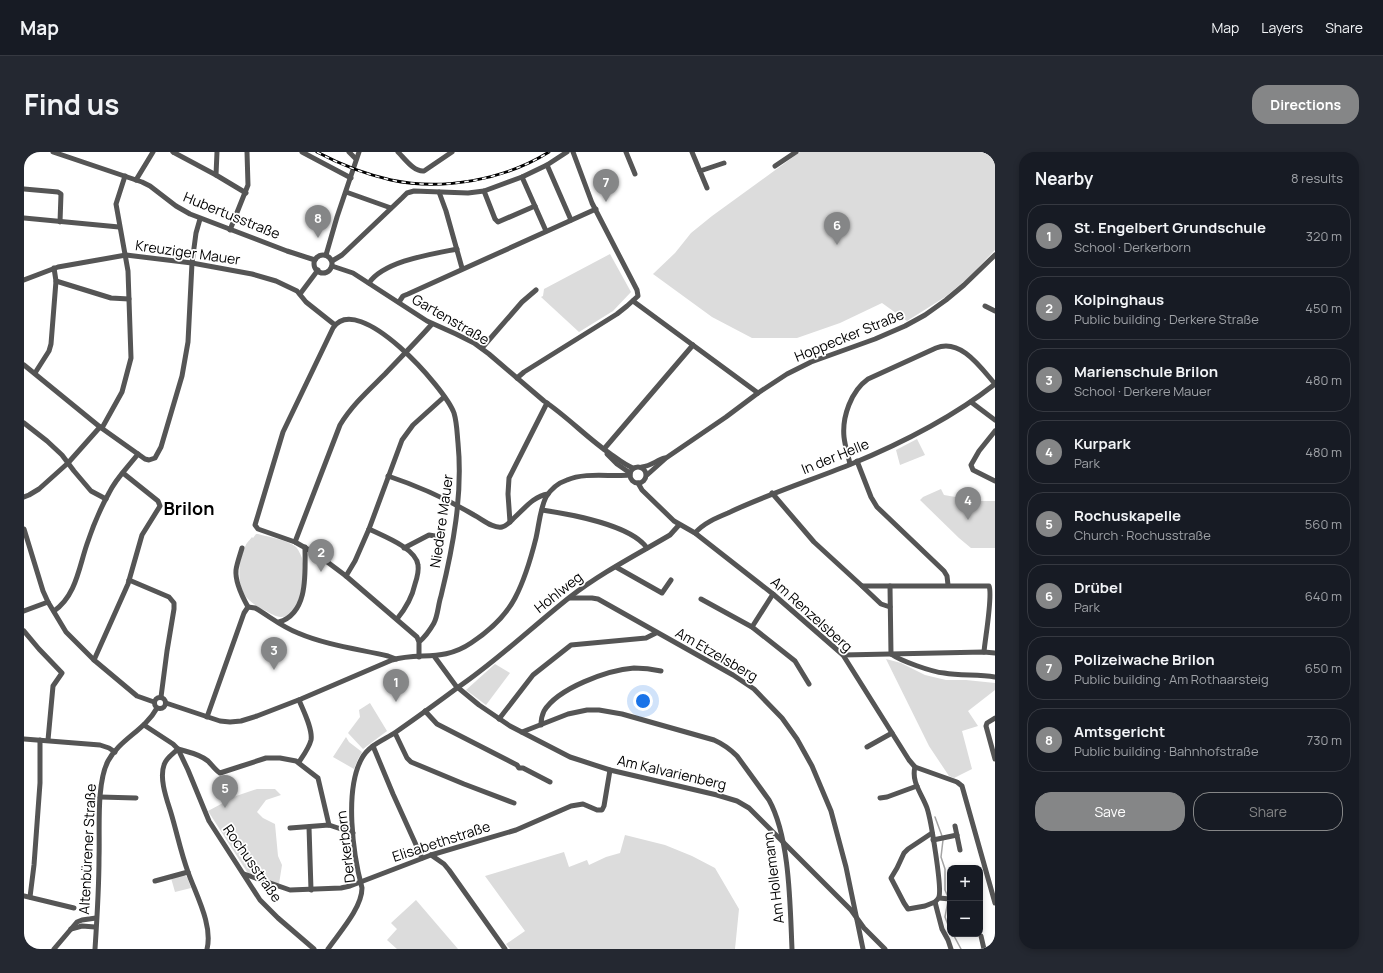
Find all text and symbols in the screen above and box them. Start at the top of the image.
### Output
text: Map [20,15,59,41]
text: Map [1211,18,1239,37]
text: Layers [1261,18,1303,37]
text: Share [1325,18,1363,37]
text: Find us [24,85,119,123]
button: Directions [1252,85,1359,124]
text: Nearby [1035,167,1093,190]
pin: 7 [593,169,619,202]
text: 8 results [1291,169,1343,187]
street label: Hubertusstraße [181,187,283,243]
pin: 8 [305,205,331,238]
pin: 6 [824,212,850,245]
text: St. Engelbert Grundschule [1074,217,1266,238]
text: 1 [1046,227,1052,245]
text: 320 m [1306,227,1342,245]
street label: Kreuziger Mauer [134,235,242,269]
text: School · Derkerborn [1074,238,1191,256]
street label: Gartenstraße [409,289,493,349]
text: Kolpinghaus [1074,289,1164,310]
text: 2 [1045,299,1053,317]
text: 450 m [1305,299,1342,317]
street label: Hoppecker Straße [791,304,907,366]
text: Public building · Derkere Straße [1074,310,1259,328]
text: Marienschule Brilon [1074,361,1218,382]
text: 3 [1045,371,1053,389]
text: 480 m [1305,371,1342,389]
text: School · Derkere Mauer [1074,382,1211,400]
text: Kurpark [1074,433,1130,454]
street label: In der Helle [798,434,872,478]
text: 4 [1045,443,1053,461]
text: 480 m [1305,443,1342,461]
text: Park [1074,454,1100,472]
street label: Niedere Mauer [425,473,457,569]
pin: 4 [955,487,981,520]
district label: Brilon [163,496,215,520]
text: Rochuskapelle [1074,505,1181,526]
text: 5 [1045,515,1053,533]
text: 560 m [1305,515,1342,533]
text: Church · Rochusstraße [1074,526,1211,544]
pin: 2 [308,539,334,572]
street label: Hohlweg [530,567,586,617]
street label: Am Renzelsberg [767,572,857,656]
text: Drübel [1074,577,1122,598]
text: 6 [1045,587,1053,605]
text: 640 m [1305,587,1342,605]
text: Park [1074,598,1100,616]
street label: Am Etzelsberg [672,623,762,685]
pin: 3 [261,637,287,670]
text: Polizeiwache Brilon [1074,649,1215,670]
text: 7 [1046,659,1052,677]
text: 650 m [1305,659,1342,677]
pin: 1 [383,669,409,702]
text: Public building · Am Rothaarsteig [1074,670,1269,688]
your location [633,691,653,711]
text: Amtsgericht [1074,721,1165,742]
text: 8 [1045,731,1053,749]
text: 730 m [1307,731,1342,749]
text: Public building · Bahnhofstraße [1074,742,1259,760]
street label: Am Kalvarienberg [616,750,728,794]
pin: 5 [212,775,238,808]
street label: Altenbürener Straße [74,783,100,915]
button: Save [1035,792,1185,831]
button: Share [1193,792,1343,831]
street label: Derkerborn [331,810,359,884]
street label: Elisabethstraße [390,816,492,866]
street label: Rochusstraße [219,820,287,906]
street label: Am Hollemann [758,831,788,925]
map controls [947,865,983,937]
button: + [947,865,983,901]
button: − [947,901,983,937]

